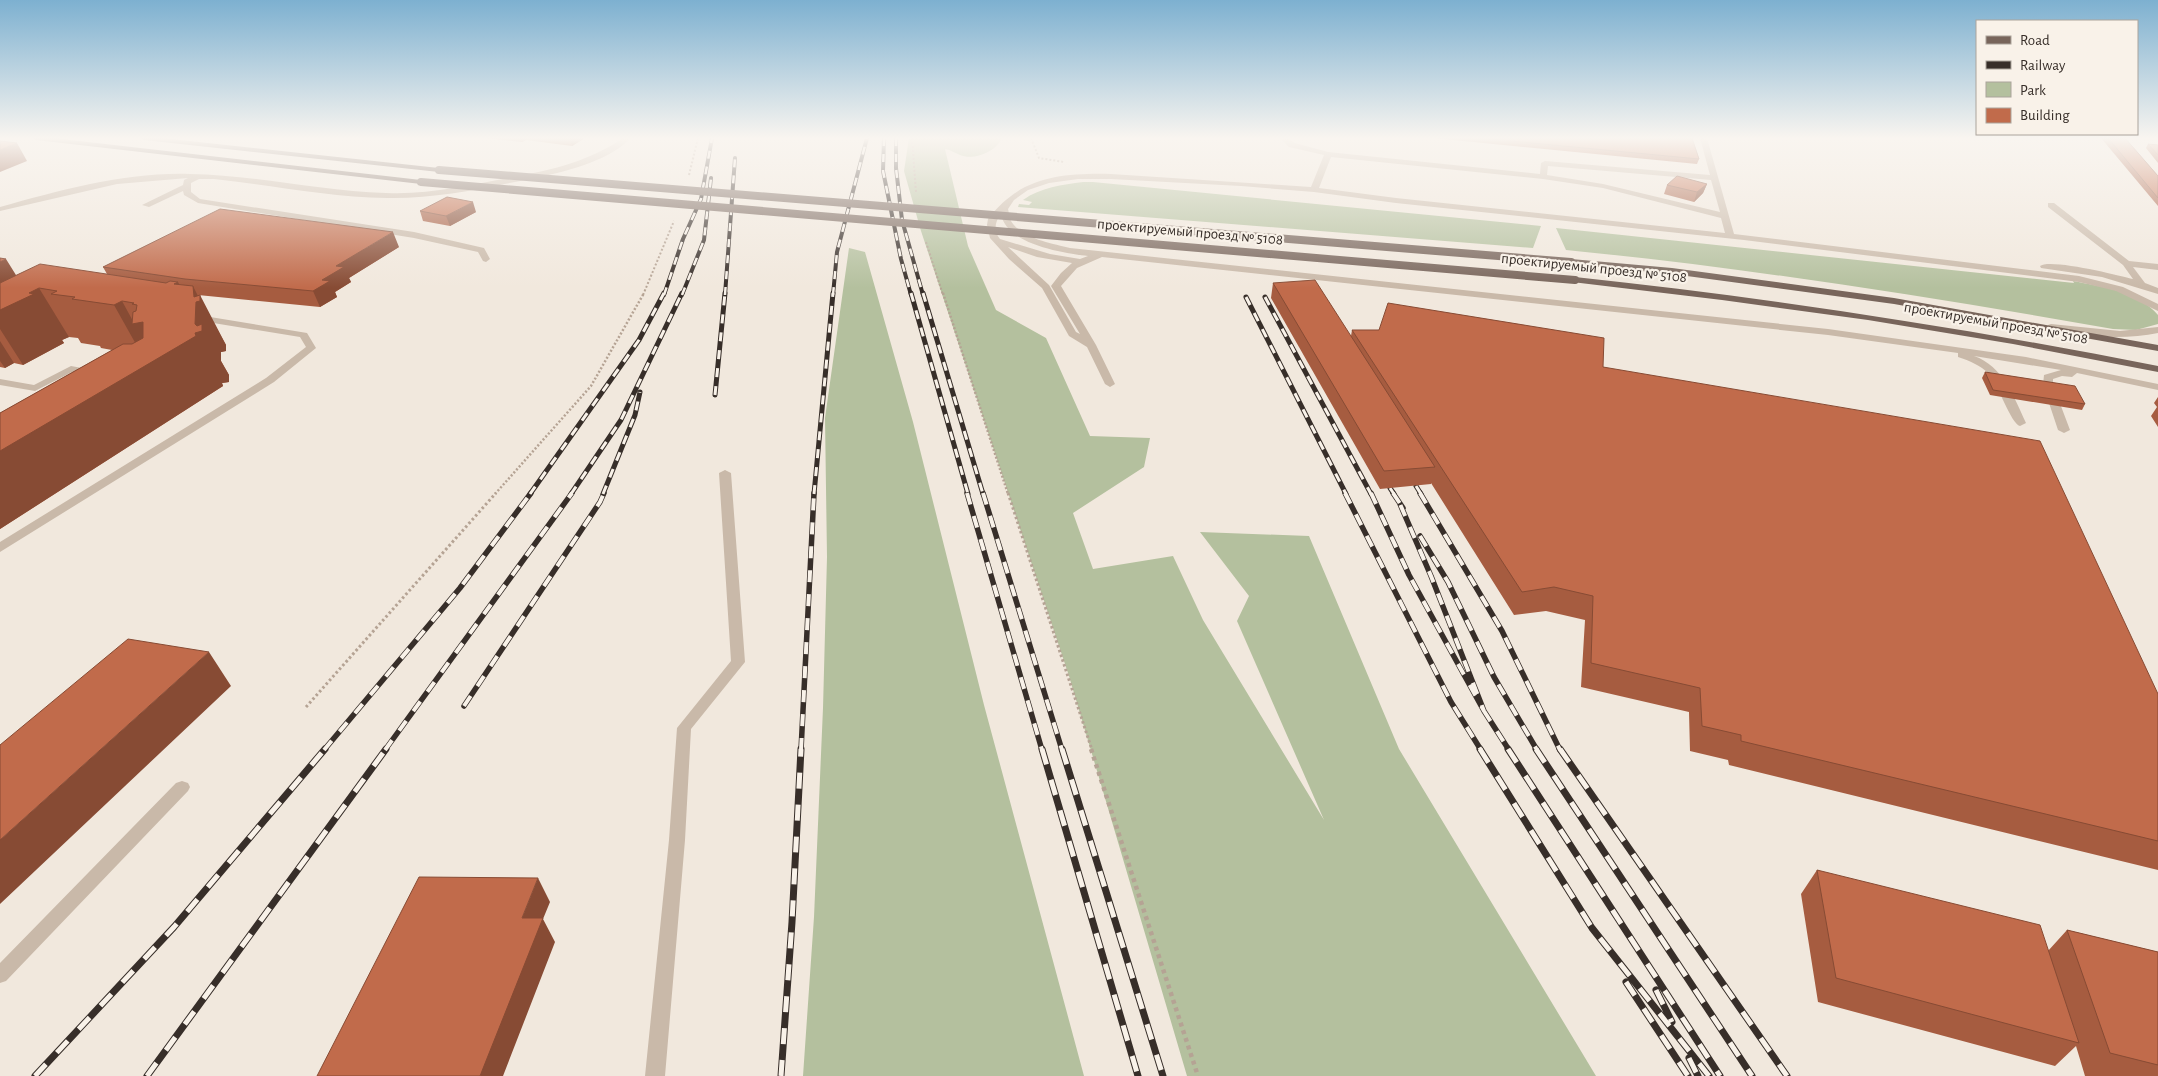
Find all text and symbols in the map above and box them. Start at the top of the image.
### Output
legend [1976,20,2138,135]
text: Road [2020,33,2050,48]
text: Railway [2020,58,2066,73]
text: Park [2020,83,2046,98]
text: Building [2020,108,2070,123]
street label: проектируемый проезд № 5108 [1096,216,1284,248]
street label: проектируемый проезд № 5108 [1500,251,1688,285]
street label: проектируемый проезд № 5108 [1903,299,2089,347]

